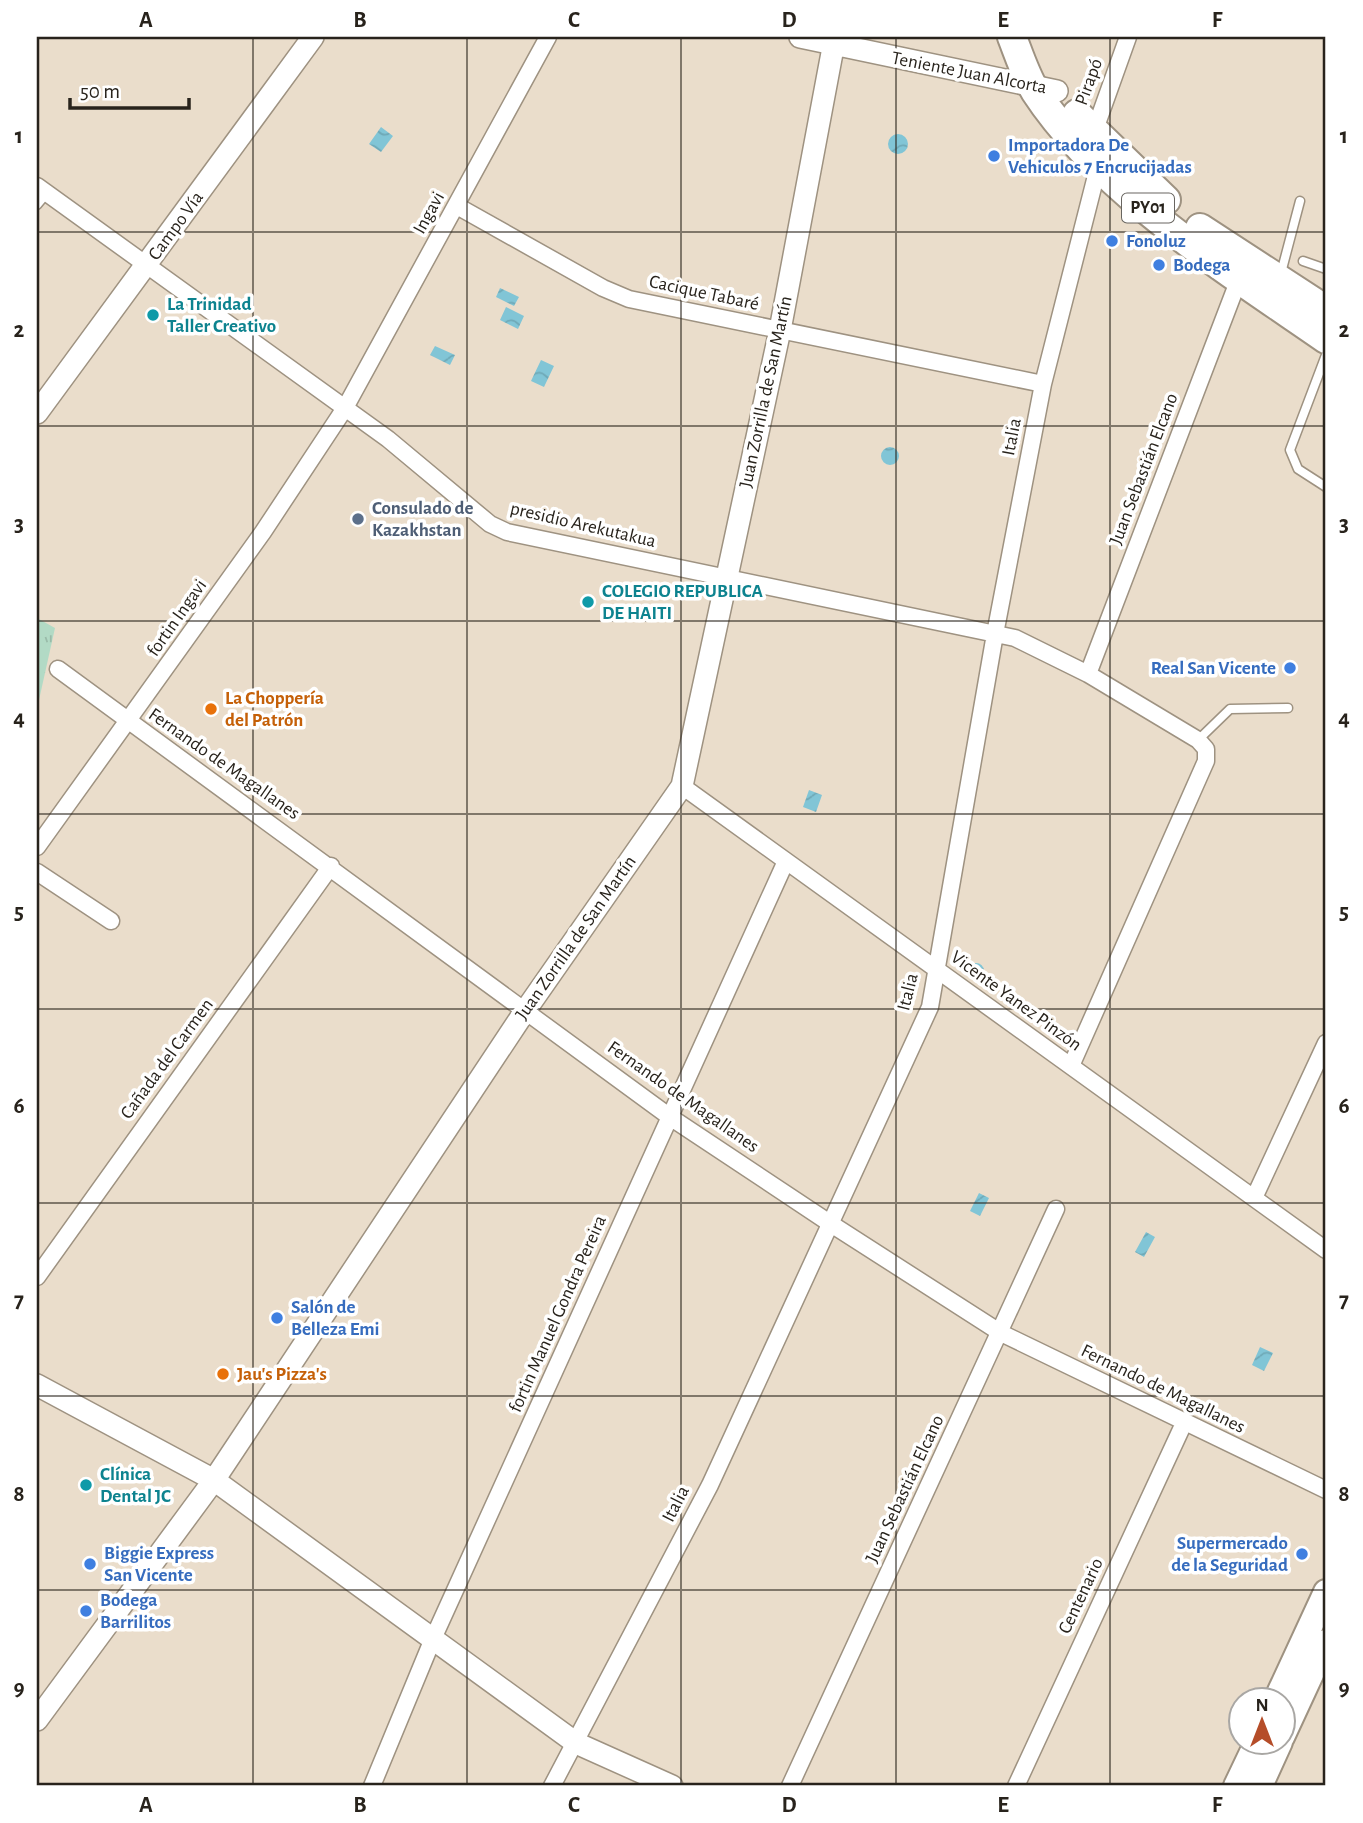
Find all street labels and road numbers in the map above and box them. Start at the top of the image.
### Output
street label: Teniente Juan Alcorta [890,49,1048,97]
street label: Pirapó [1072,56,1106,108]
street label: Campo Vía [145,188,207,264]
street label: Ingavi [410,189,448,237]
road number: PY01 [1122,194,1174,223]
street label: Cacique Tabaré [647,272,761,314]
street label: Juan Zorrilla de San Martín [736,294,796,490]
street label: Juan Sebastián Elcano [1106,391,1182,547]
street label: Italia [999,416,1025,457]
street label: presidio Arekutakua [508,499,658,551]
street label: fortin Ingavi [144,576,210,660]
street label: Fernando de Magallanes [145,705,303,823]
street label: Juan Zorrilla de San Martín [512,852,640,1024]
street label: Vicente Yanez Pinzón [947,947,1085,1055]
street label: Italia [894,971,922,1013]
street label: Cañada del Carmen [117,995,217,1123]
street label: Fernando de Magallanes [604,1038,762,1156]
street label: fortin Manuel Gondra Pereira [506,1212,610,1415]
street label: Fernando de Magallanes [1078,1341,1248,1437]
street label: Juan Sebastián Elcano [862,1412,948,1566]
street label: Italia [659,1483,693,1525]
street label: Centenario [1055,1555,1107,1637]

